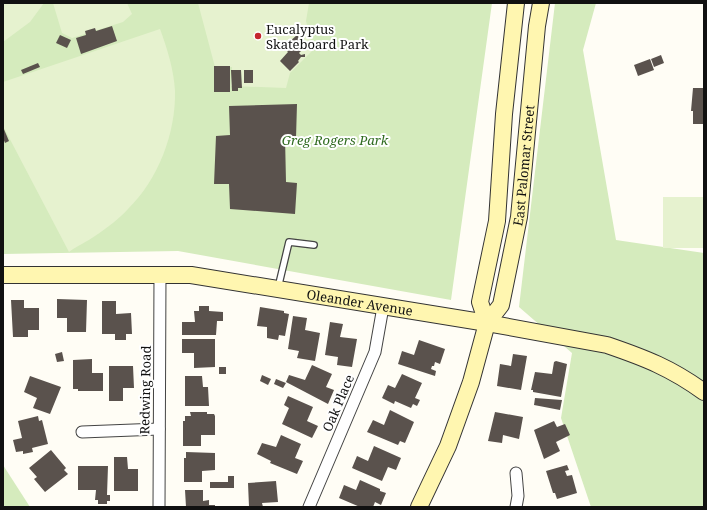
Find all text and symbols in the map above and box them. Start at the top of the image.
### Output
place label: Eucalyptus Skateboard Park [266,20,369,53]
marker: Eucalyptus Skateboard Park [253,31,263,41]
street label: East Palomar Street [508,104,539,228]
park label: Greg Rogers Park [282,131,389,149]
street label: Oleander Avenue [305,285,414,320]
street label: Redwing Road [135,345,155,435]
street label: Oak Place [318,372,358,434]

